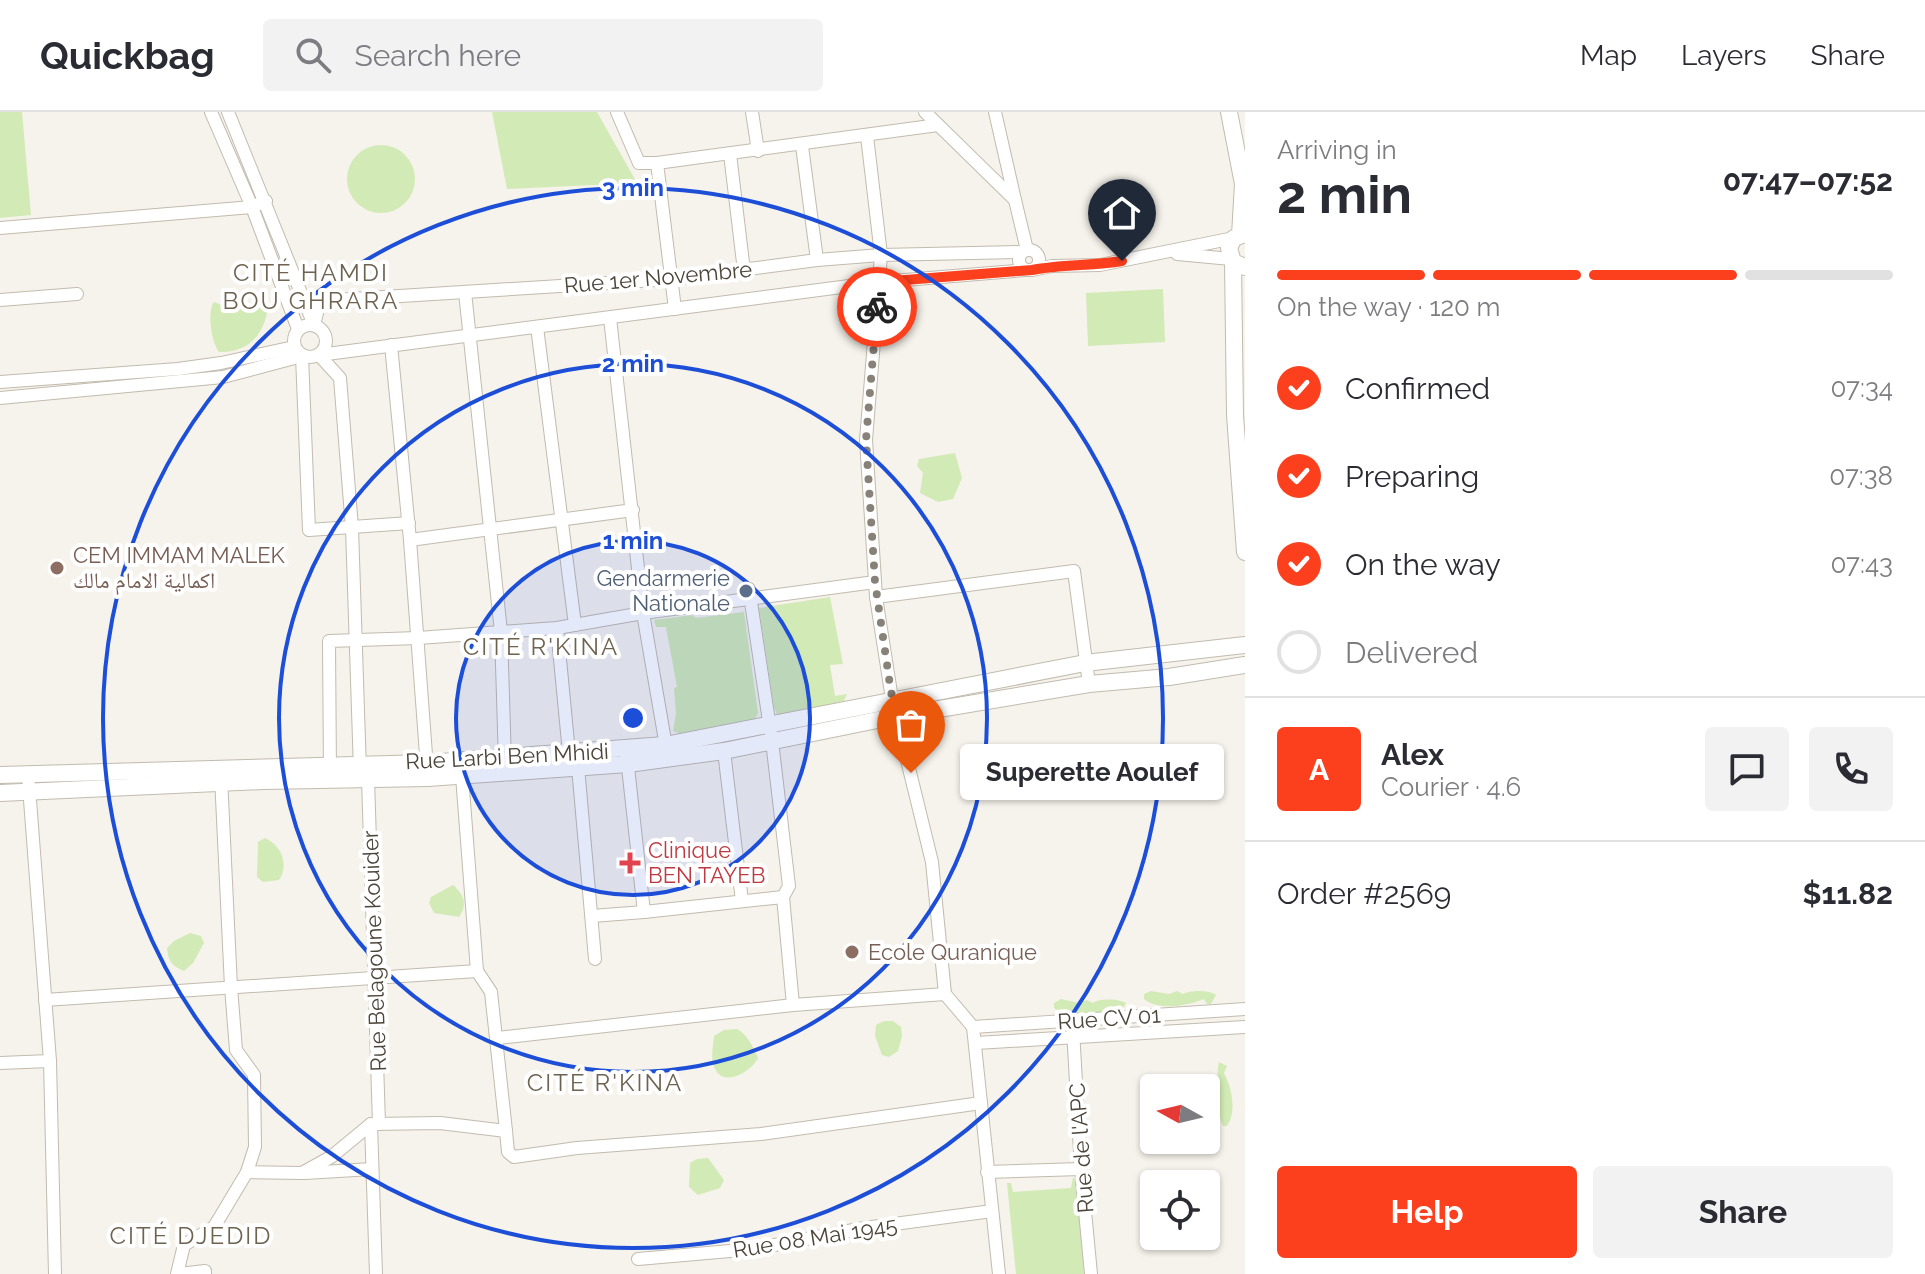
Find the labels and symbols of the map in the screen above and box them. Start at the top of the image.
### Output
text: 3 min [602,173,664,202]
pin [1088,179,1156,261]
street label: Rue 1er Novembre [563,256,753,298]
district label: CITÉ HAMDI BOU GHRARA [223,258,399,315]
courier [837,267,917,347]
text: 2 min [602,349,664,378]
text: 1 min [603,526,663,555]
place label: CEM IMMAM MALEK اكمالية الامام مالك [73,542,286,595]
marker: CEM IMMAM MALEK اكمالية الامام مالك [48,559,66,577]
place label: Gendarmerie Nationale [597,565,730,616]
marker: Gendarmerie Nationale [737,582,755,600]
district label: CITÉ R'KINA [463,632,619,661]
pin [877,691,945,773]
centre of rings [619,704,647,732]
street label: Rue Larbi Ben Mhidi [405,738,609,774]
callout: Superette Aoulef [959,745,1223,801]
street label: Rue Belagoune Kouider [357,830,391,1072]
place label: Clinique BEN TAYEB [648,837,765,888]
marker: Clinique BEN TAYEB [619,852,641,874]
place label: Ecole Quranique [868,939,1037,965]
marker: Ecole Quranique [843,943,861,961]
street label: Rue CV 01 [1057,1001,1161,1035]
district label: CITÉ R'KINA [527,1068,683,1097]
north arrow [1140,1074,1220,1154]
street label: Rue de l'APC [1063,1082,1099,1214]
street label: Rue 08 Mai 1945 [731,1211,899,1263]
district label: CITÉ DJEDID [110,1221,272,1250]

